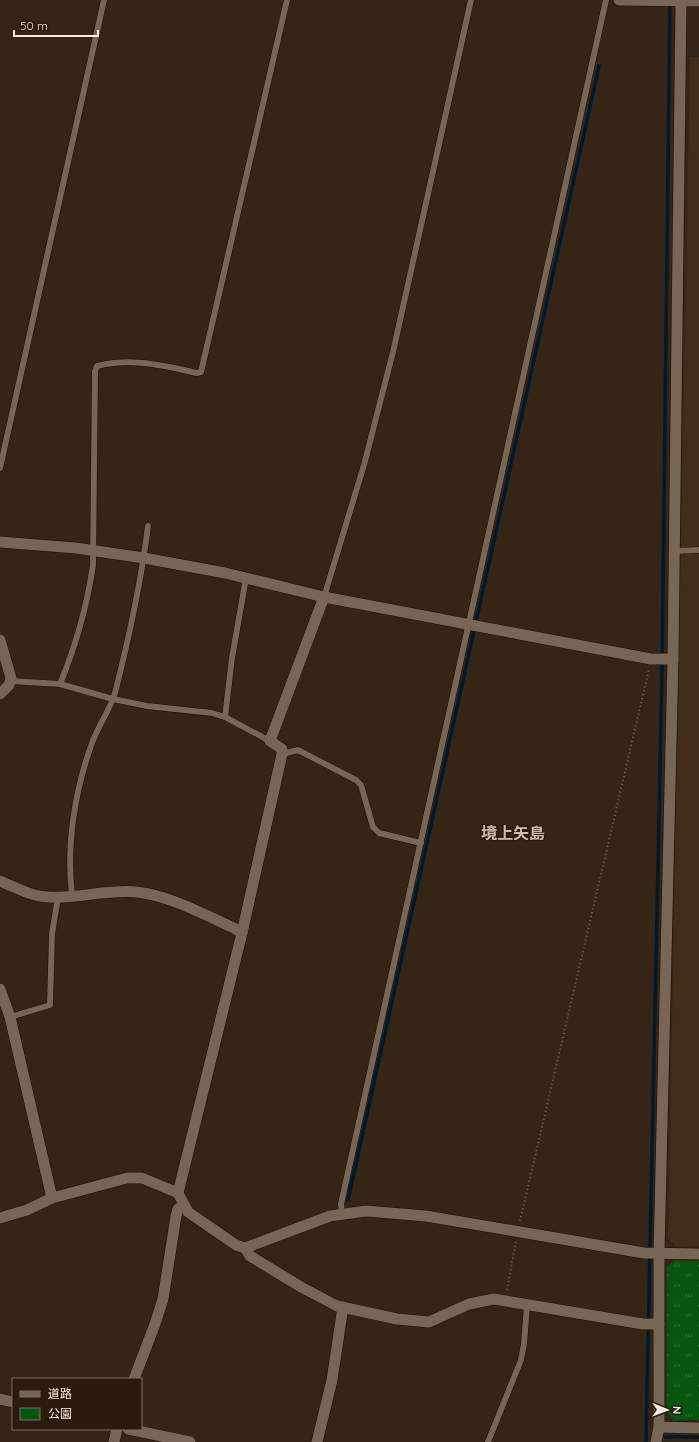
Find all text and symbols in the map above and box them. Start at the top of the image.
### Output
scale bar [14,12,98,38]
text: 50 m [20,18,48,33]
district label: 境上矢島 [481,823,545,843]
legend [12,1378,142,1430]
text: 道路 [48,1386,72,1401]
north arrow [647,1390,687,1430]
text: 公園 [48,1406,72,1421]
text: N [670,1406,684,1414]

